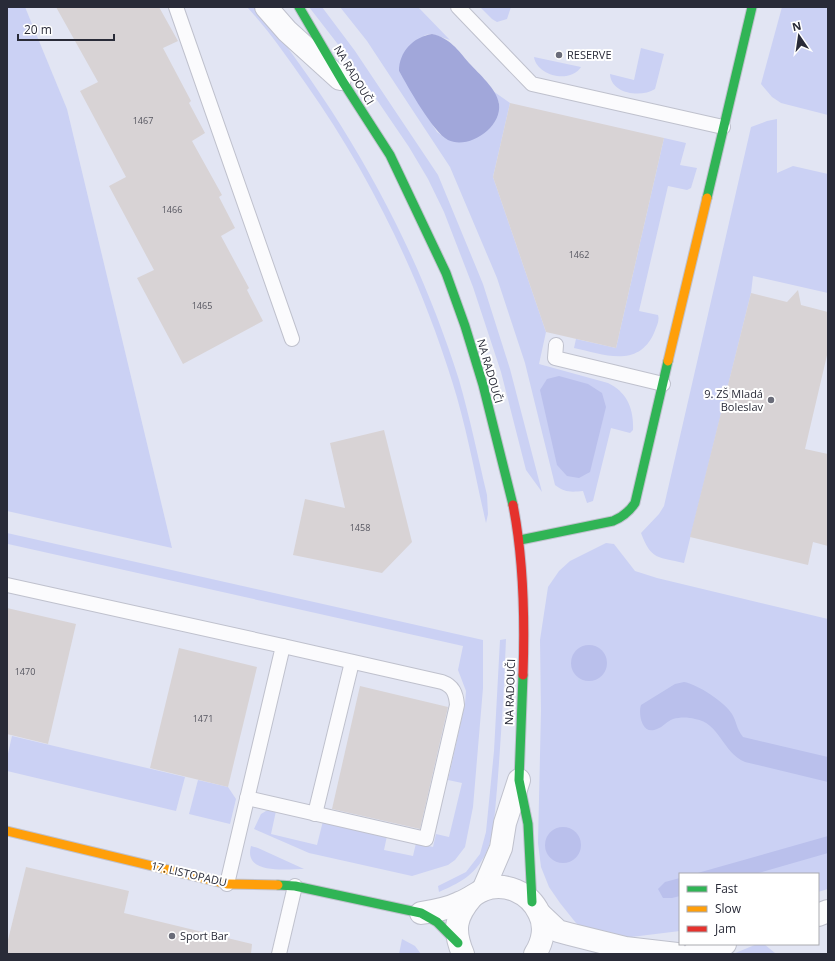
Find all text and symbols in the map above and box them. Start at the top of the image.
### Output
scale bar [18,16,114,42]
north arrow [779,16,819,56]
text: N [791,17,803,34]
text: 20 m [24,21,52,38]
street label: NA RADOUČI [331,42,378,107]
place label: RESERVE [567,47,612,62]
marker: RESERVE [554,50,564,60]
house number: 1467 [133,114,153,127]
house number: 1466 [162,203,182,216]
house number: 1462 [569,248,589,261]
house number: 1465 [192,299,212,312]
street label: NA RADOUČI [474,337,507,405]
place label: 9. ZŠ Mladá Boleslav [704,386,763,414]
marker: 9. ZŠ Mladá Boleslav [766,395,776,405]
house number: 1458 [350,521,370,534]
street label: NA RADOUČI [501,659,518,725]
house number: 1470 [15,665,35,678]
house number: 1471 [193,712,213,725]
street label: 17. LISTOPADU [150,858,228,890]
legend [679,873,819,945]
text: Fast [715,880,738,897]
text: Slow [715,900,742,917]
text: Jam [714,920,736,937]
place label: Sport Bar [180,928,229,943]
marker: Sport Bar [167,931,177,941]

